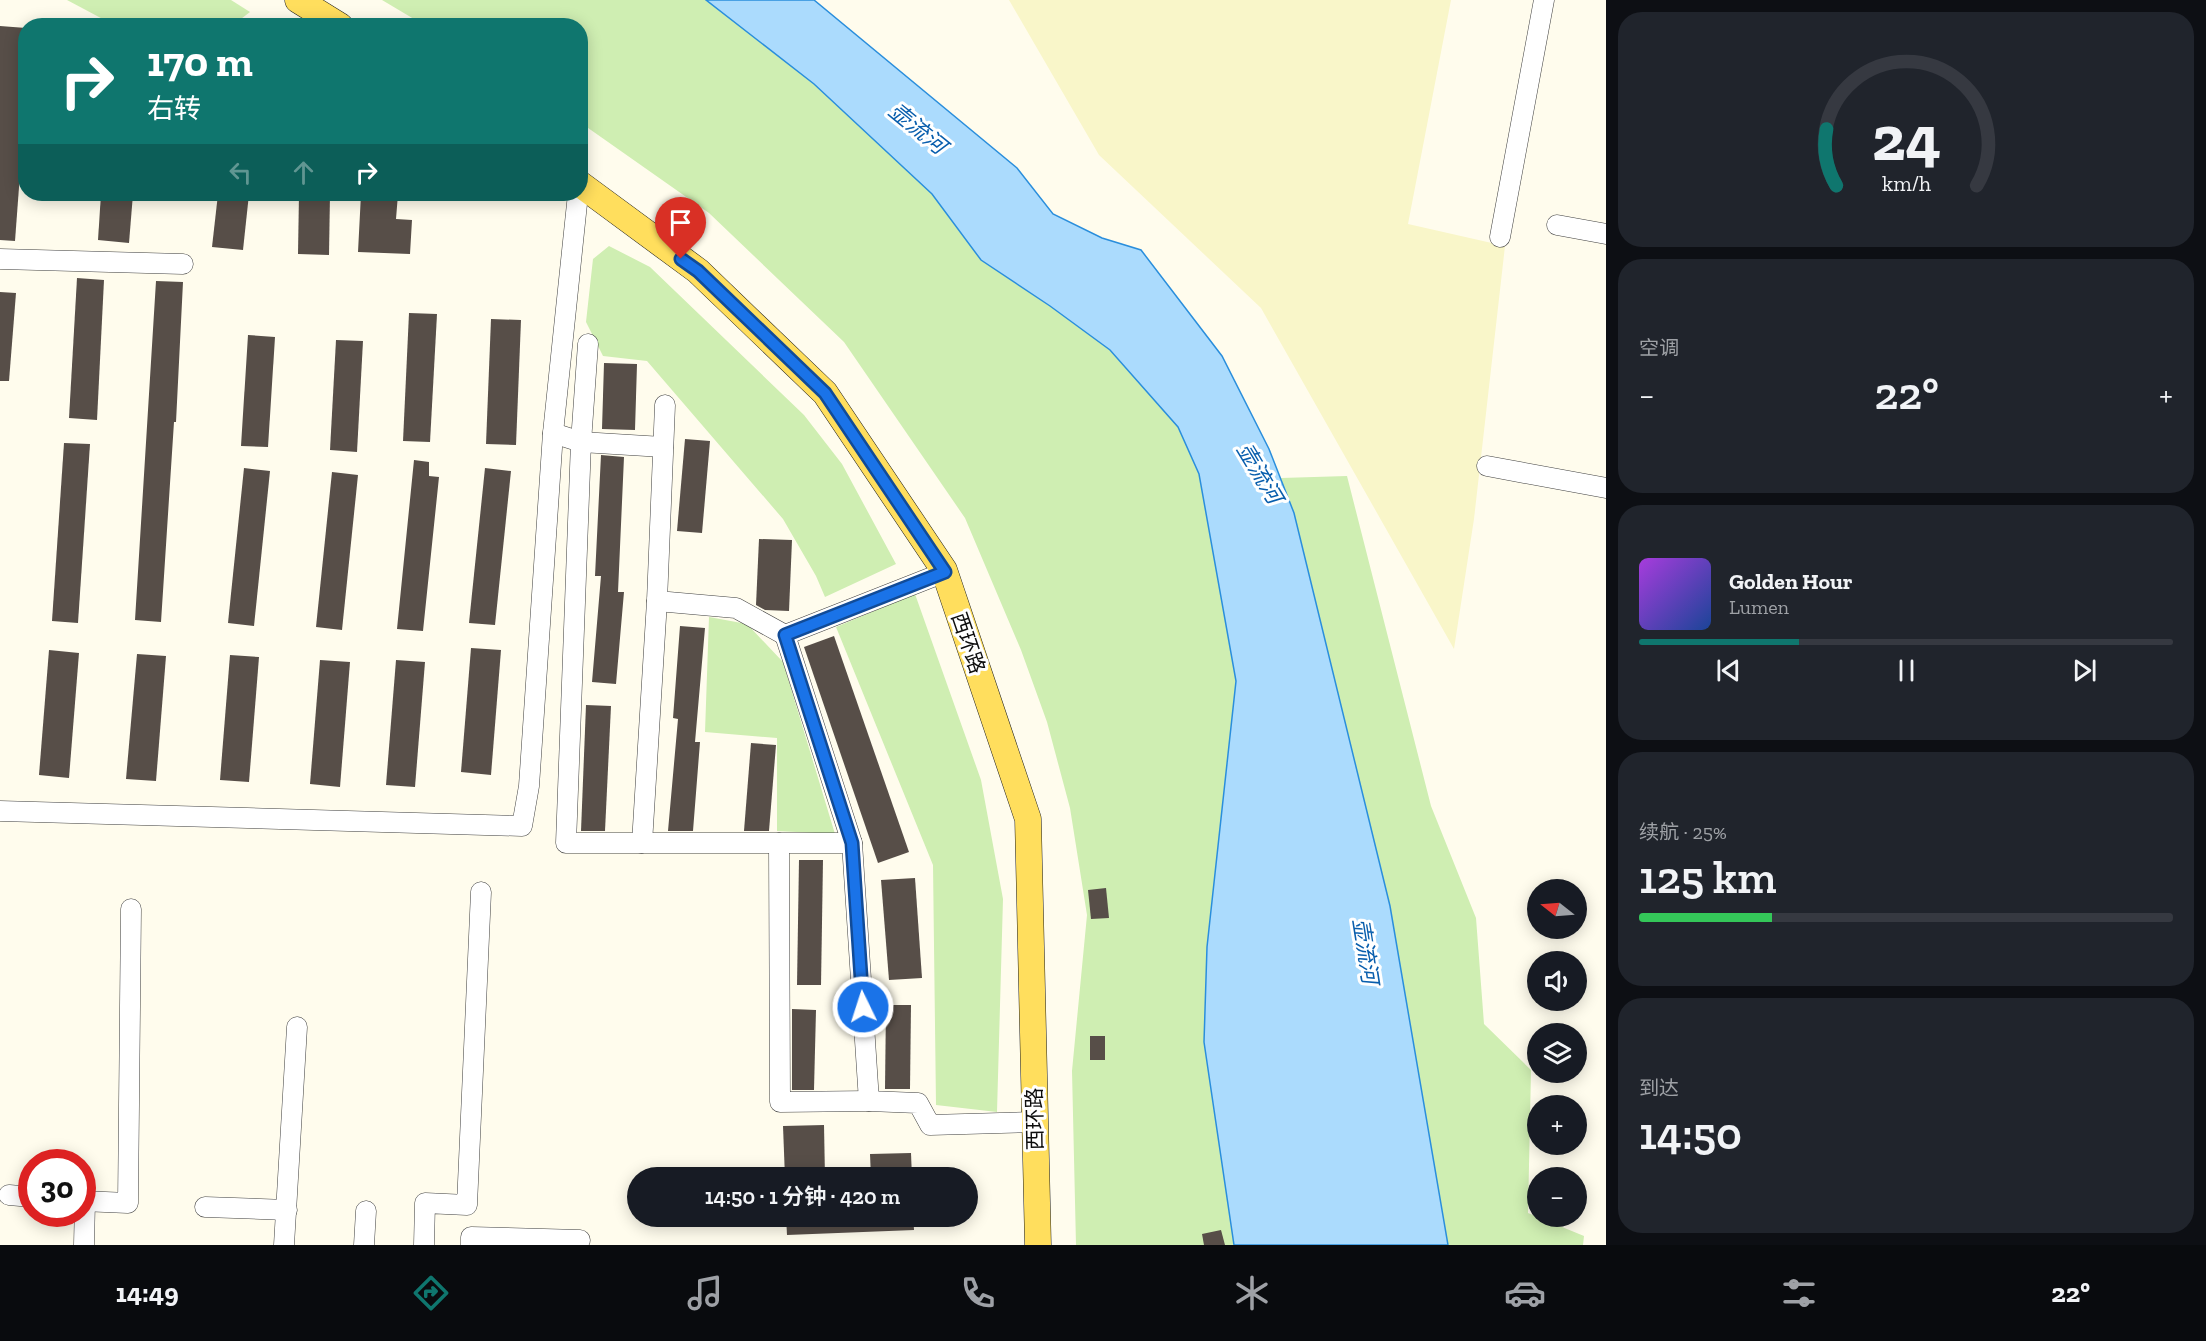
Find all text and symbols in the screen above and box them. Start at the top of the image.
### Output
text: 170 m [147,36,253,87]
icon: right [48,42,126,120]
text: 右转 [147,93,201,125]
water label: 壶流河 [884,97,955,162]
text: 24 [1871,101,1941,176]
icon: left [224,156,257,189]
icon: ahead [287,156,320,189]
icon: right [350,156,383,189]
text: km/h [1882,172,1930,197]
pin [655,197,706,259]
icon: arrive [664,206,697,239]
text: 空调 [1639,336,1679,360]
text: 22° [1875,367,1939,421]
text: − [1639,375,1654,414]
text: + [2159,375,2173,414]
water label: 壶流河 [1231,438,1290,512]
text: Golden Hour [1729,568,1853,595]
text: Lumen [1729,595,1789,619]
street label: 西环路 [946,609,991,677]
icon: previous [1712,654,1745,687]
icon: pause [1890,654,1923,687]
icon: next [2068,654,2101,687]
text: 续航 · 25% [1639,820,1727,844]
text: 125 km [1639,851,1777,905]
north arrow [1527,879,1587,939]
map controls [1527,879,1587,1227]
water label: 壶流河 [1347,916,1385,990]
button: sound [1527,951,1587,1011]
position arrow [831,975,895,1039]
button: layers [1527,1023,1587,1083]
text: 到达 [1639,1076,1679,1100]
street label: 西环路 [1021,1087,1048,1151]
button: + [1527,1095,1587,1155]
text: 14:50 [1639,1107,1742,1161]
speed limit sign: 30 [18,1149,96,1227]
button: − [1527,1167,1587,1227]
text: 14:50 · 1 分钟 · 420 m [705,1183,900,1210]
icon: directions [410,1272,452,1314]
icon: music [684,1272,726,1314]
icon: phone [957,1272,999,1314]
icon: climate [1231,1272,1273,1314]
icon: car [1504,1272,1546,1314]
icon: filters [1778,1272,1820,1314]
text: 14:49 [116,1277,179,1309]
text: 22° [2051,1277,2090,1309]

